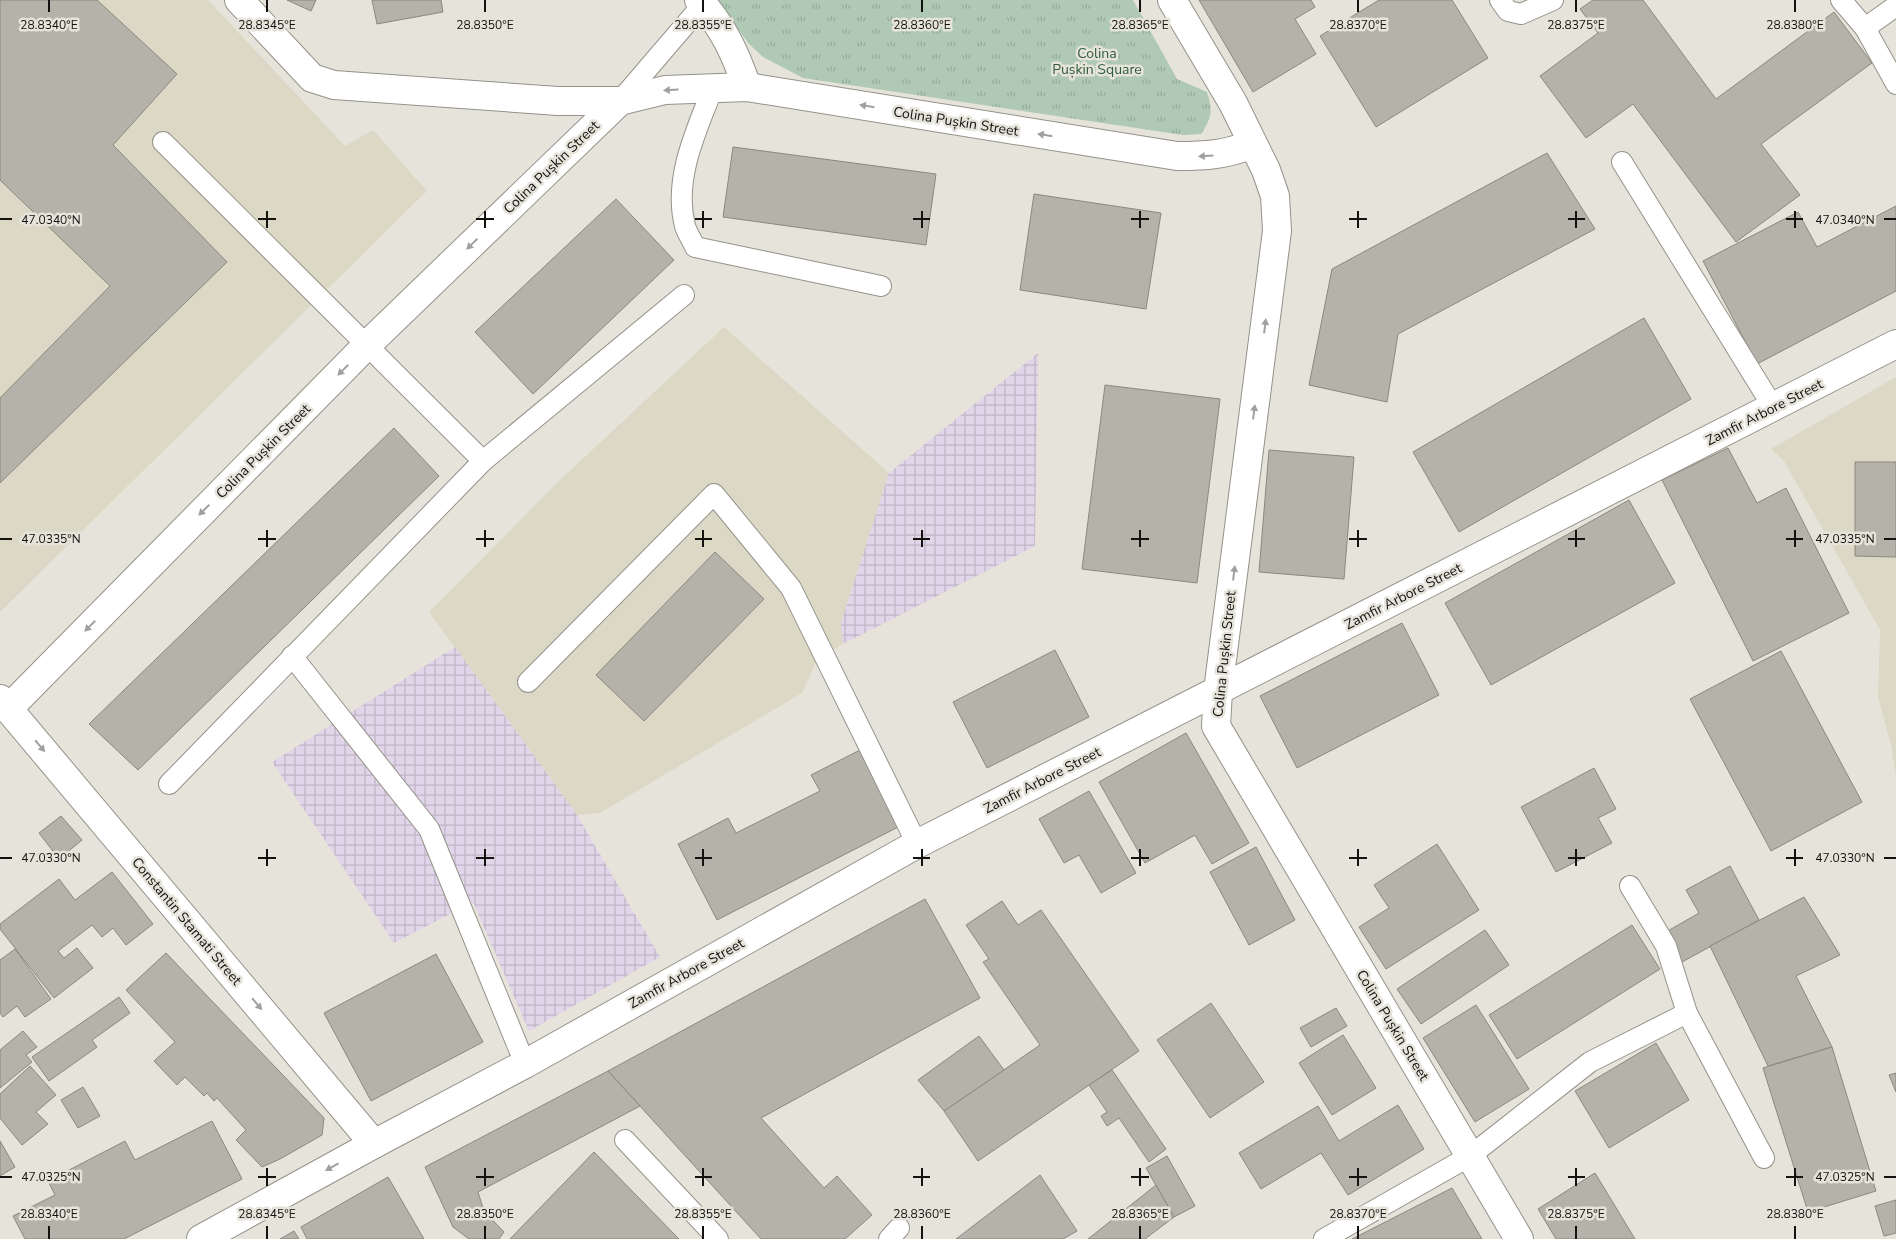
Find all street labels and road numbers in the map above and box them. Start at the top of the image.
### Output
street label: Colina Pușkin Street [892,102,1020,141]
street label: Colina Pușkin Street [499,117,603,218]
street label: Zamfir Arbore Street [1702,375,1826,450]
street label: Colina Pușkin Street [212,400,315,503]
street label: Zamfir Arbore Street [1341,559,1465,634]
street label: Colina Pușkin Street [1208,590,1241,718]
street label: Zamfir Arbore Street [980,743,1104,818]
street label: Constantin Stamati Street [127,853,246,989]
street label: Zamfir Arbore Street [625,934,747,1013]
street label: Colina Pușkin Street [1352,966,1433,1084]

